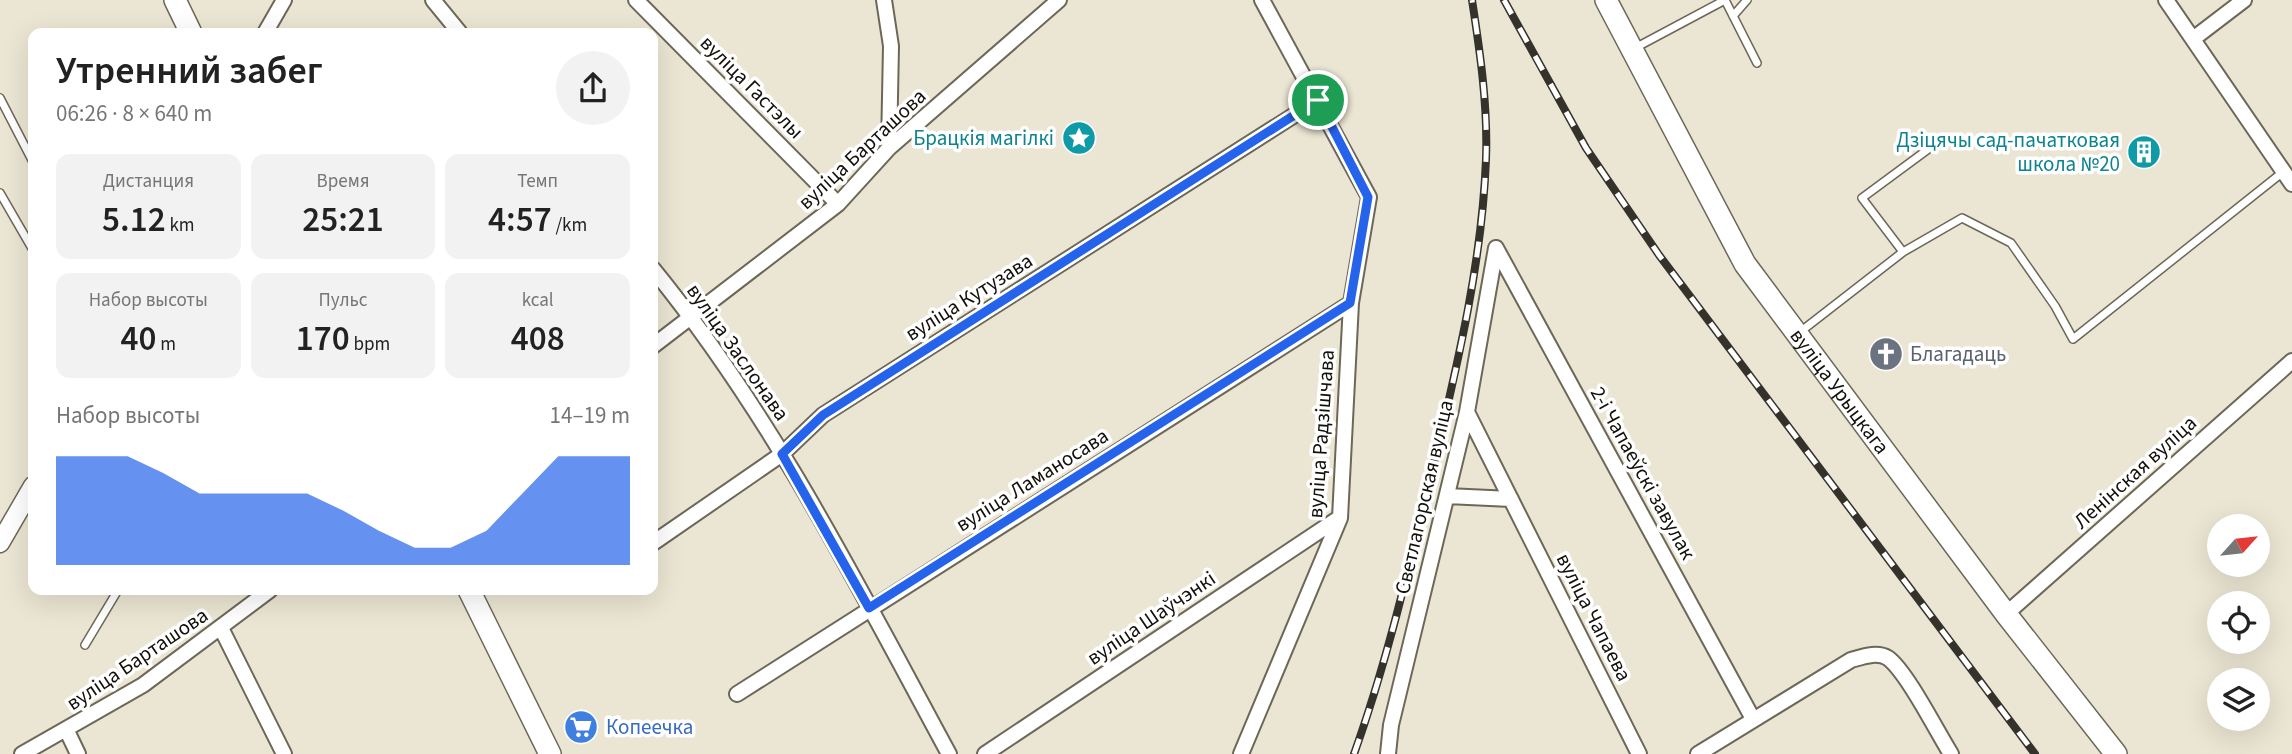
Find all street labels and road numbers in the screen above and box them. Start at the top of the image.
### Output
street label: вуліца Гастэлы [693,28,811,146]
street label: вуліца Барташова [791,82,933,216]
street label: вуліца Кутузава [899,246,1039,348]
street label: вуліца Заслонава [679,277,797,427]
street label: вуліца Урыцкага [1783,322,1897,460]
street label: вуліца Радзішчава [1300,349,1342,519]
street label: 2-і Чапаеўскі завулак [1583,381,1703,566]
street label: Светлагорская вуліца [1387,397,1461,597]
street label: Ленінская вуліца [2067,408,2203,536]
street label: вуліца Ламаносава [950,421,1114,539]
street label: вуліца Чапаева [1549,548,1639,686]
street label: вуліца Шаўчэнкі [1081,564,1221,672]
street label: вуліца Барташова [60,600,214,718]

